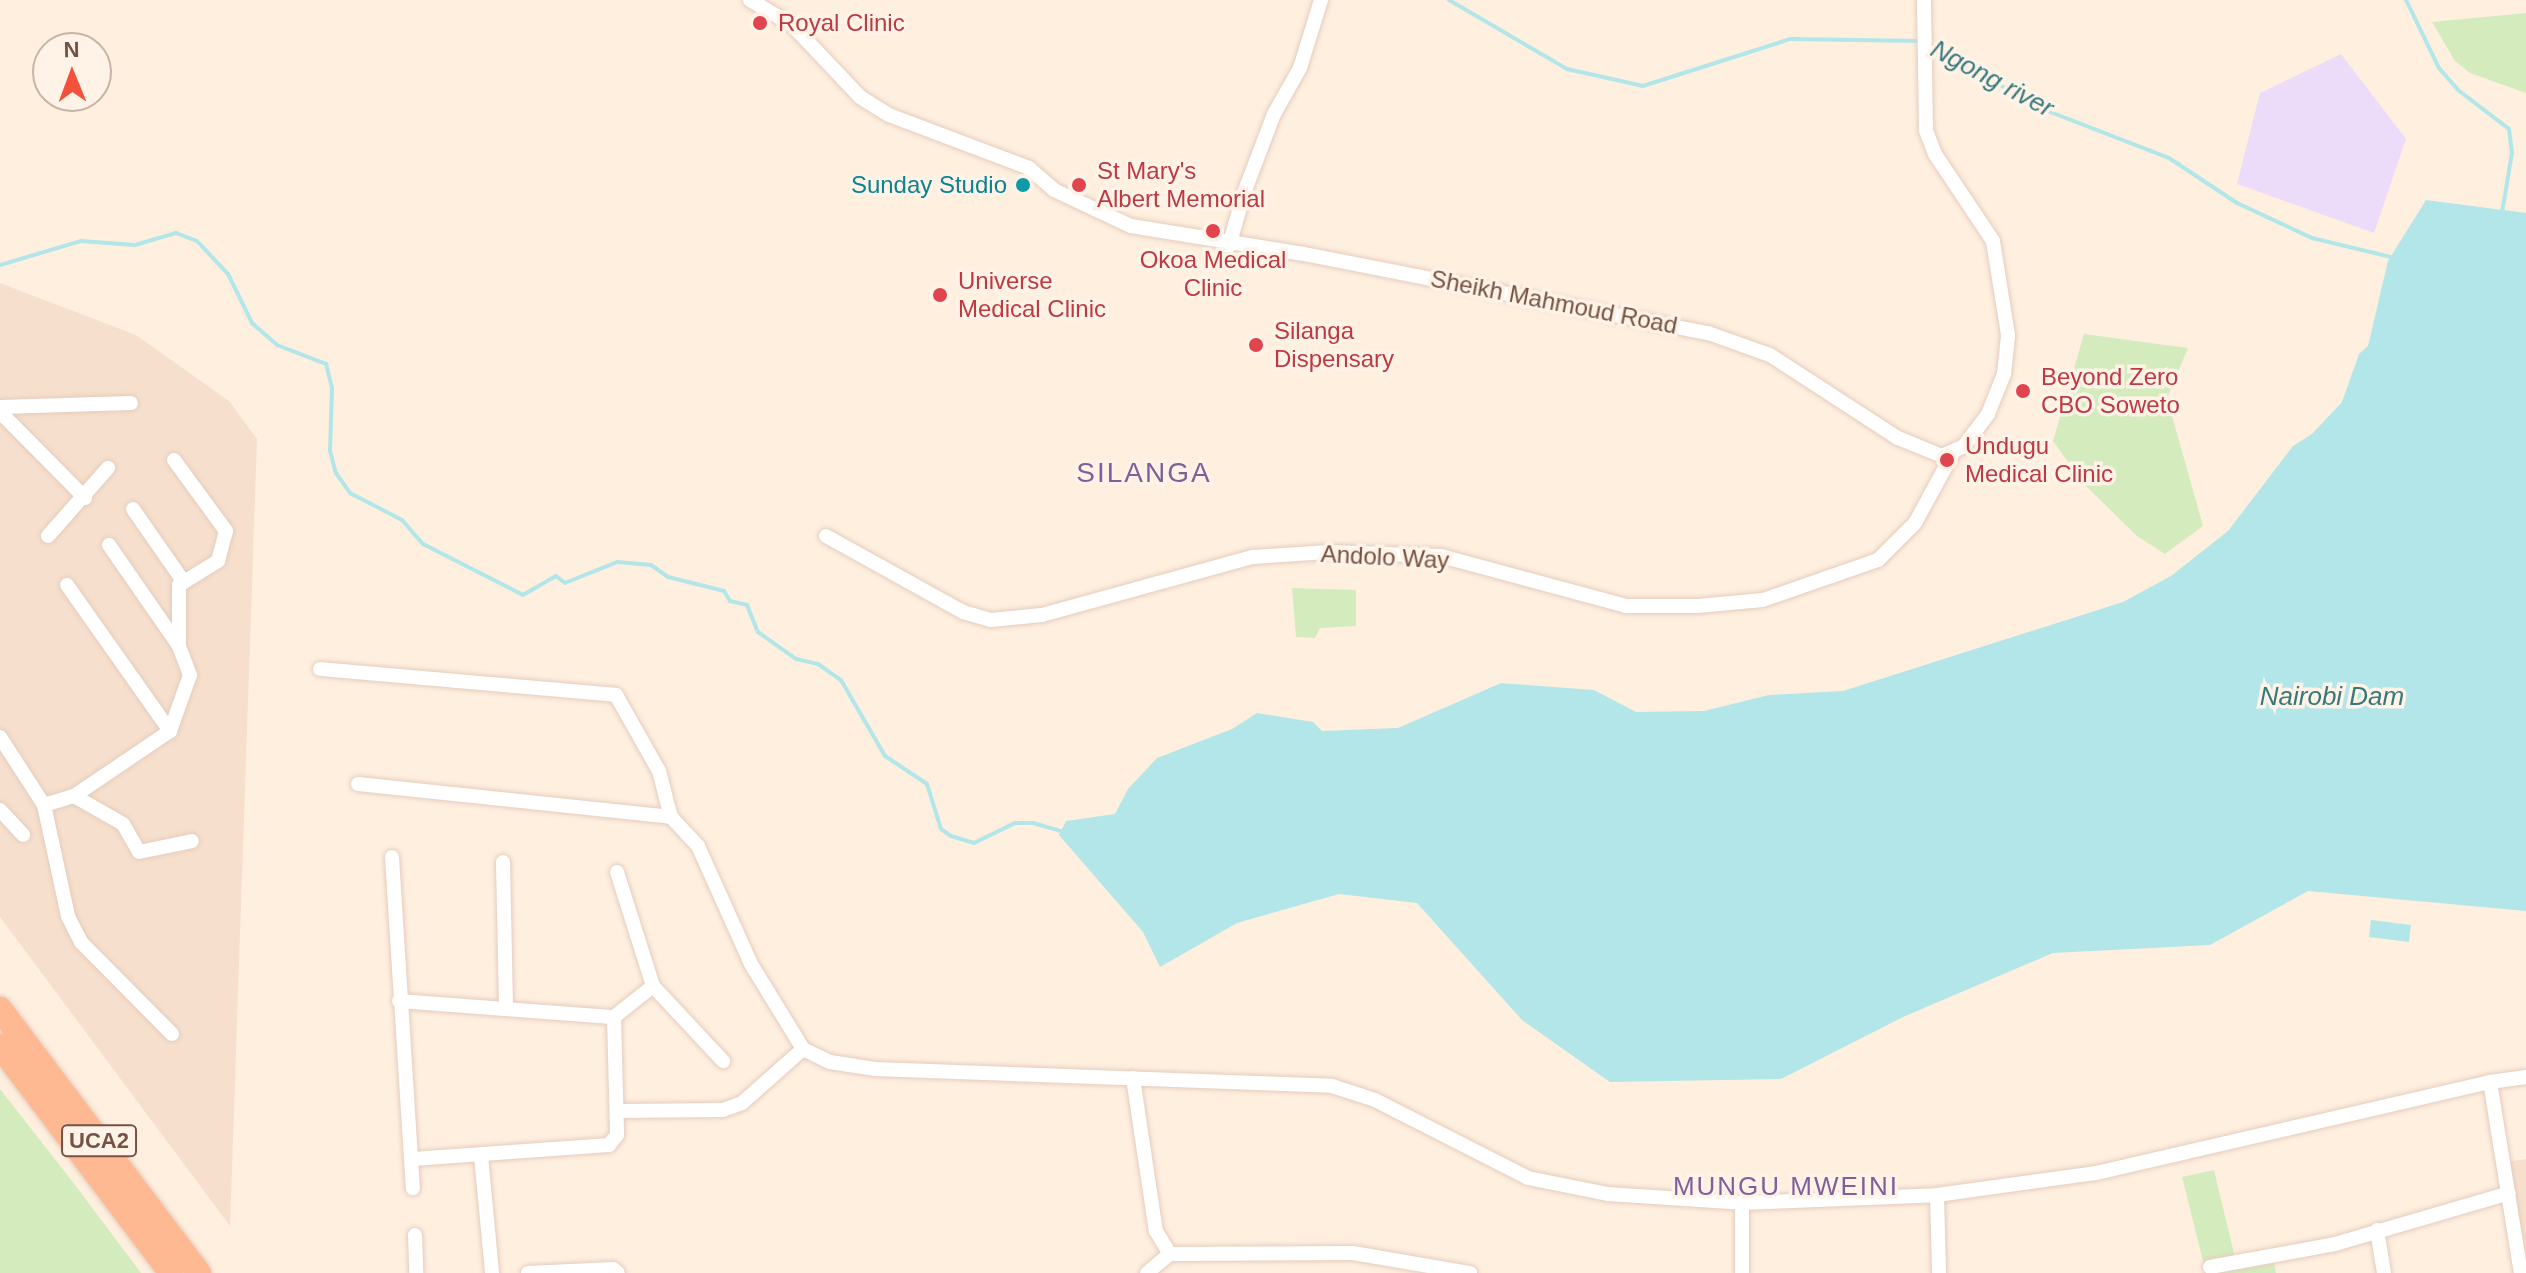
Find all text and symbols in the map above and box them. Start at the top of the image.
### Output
place label: Royal Clinic [778,9,905,37]
marker: Royal Clinic [749,12,771,34]
north arrow [32,32,112,112]
water label: Ngong river [1925,34,2059,124]
text: N [63,37,80,62]
place label: St Mary's Albert Memorial [1097,157,1265,213]
place label: Sunday Studio [851,171,1007,199]
marker: St Mary's Albert Memorial [1068,174,1090,196]
marker: Sunday Studio [1014,176,1032,194]
marker: Okoa Medical Clinic [1202,220,1224,242]
place label: Okoa Medical Clinic [1140,246,1286,302]
street label: Sheikh Mahmoud Road [1428,264,1680,340]
place label: Universe Medical Clinic [958,267,1106,323]
marker: Universe Medical Clinic [929,284,951,306]
place label: Silanga Dispensary [1274,317,1394,373]
marker: Silanga Dispensary [1245,334,1267,356]
place label: Beyond Zero CBO Soweto [2041,363,2180,419]
marker: Beyond Zero CBO Soweto [2012,380,2034,402]
place label: Undugu Medical Clinic [1965,432,2113,488]
marker: Undugu Medical Clinic [1936,449,1958,471]
district label: SILANGA [1076,456,1212,490]
street label: Andolo Way [1320,539,1450,575]
water label: Nairobi Dam [2260,681,2404,713]
road number: UCA2 [61,1123,137,1159]
district label: MUNGU MWEINI [1673,1171,1899,1203]

